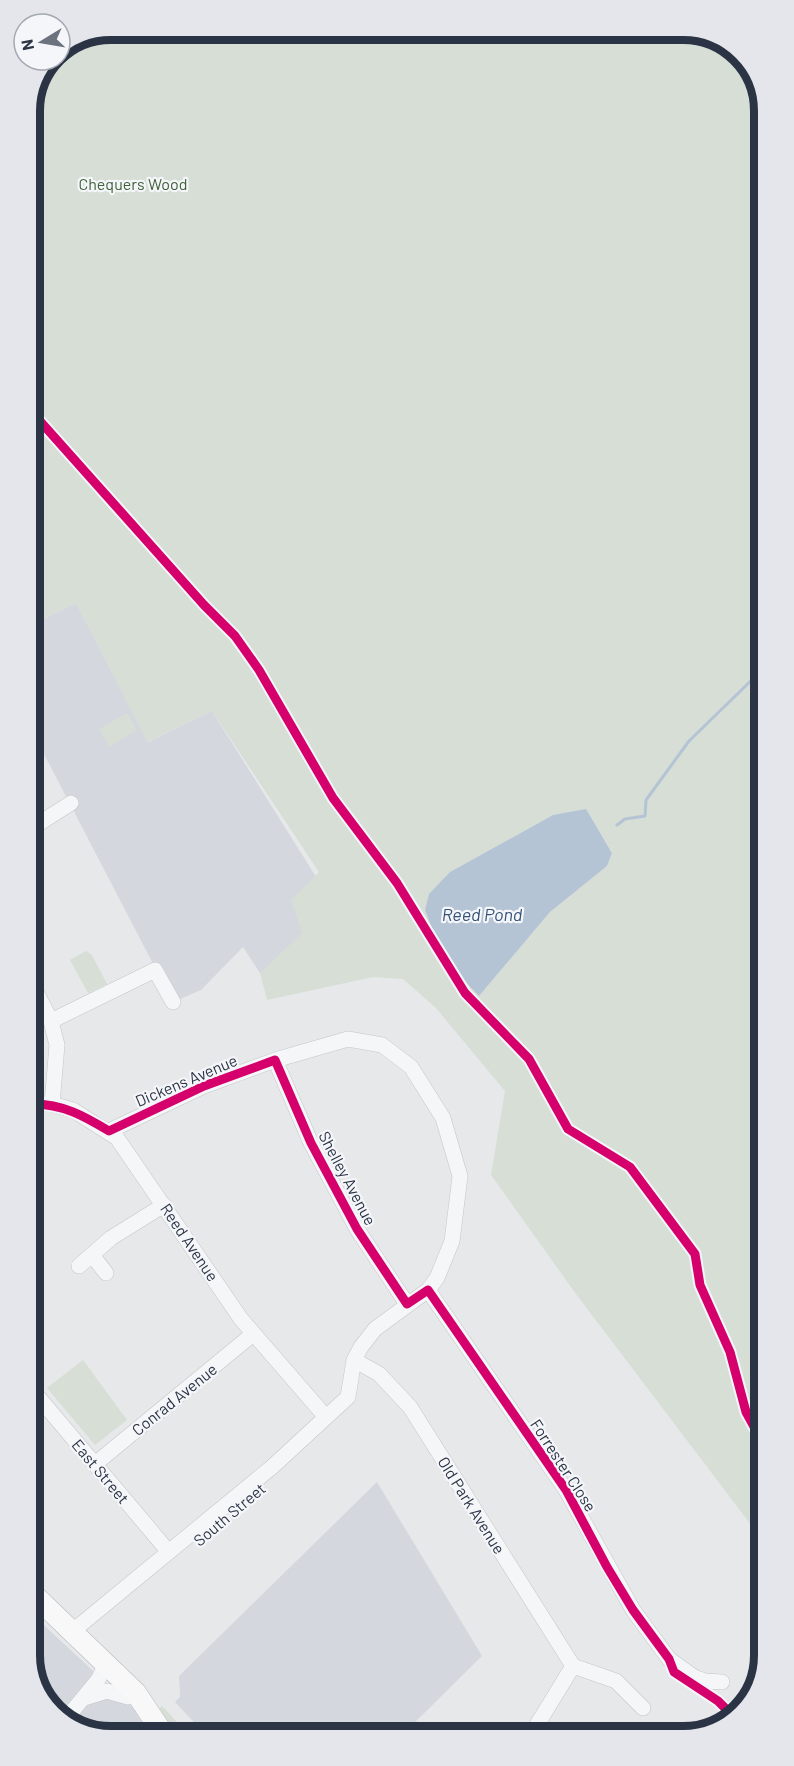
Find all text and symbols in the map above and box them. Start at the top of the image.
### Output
north arrow [12,12,72,72]
text: N [16,38,37,52]
park label: Chequers Wood [79,174,187,193]
water label: Reed Pond [442,903,523,925]
street label: Dickens Avenue [132,1050,240,1110]
street label: Shelley Avenue [315,1128,381,1228]
street label: Reed Avenue [157,1200,223,1284]
street label: Conrad Avenue [128,1359,220,1439]
street label: Forrester Close [527,1415,601,1515]
street label: East Street [69,1435,133,1507]
street label: Old Park Avenue [435,1453,509,1557]
street label: South Street [189,1478,269,1550]

